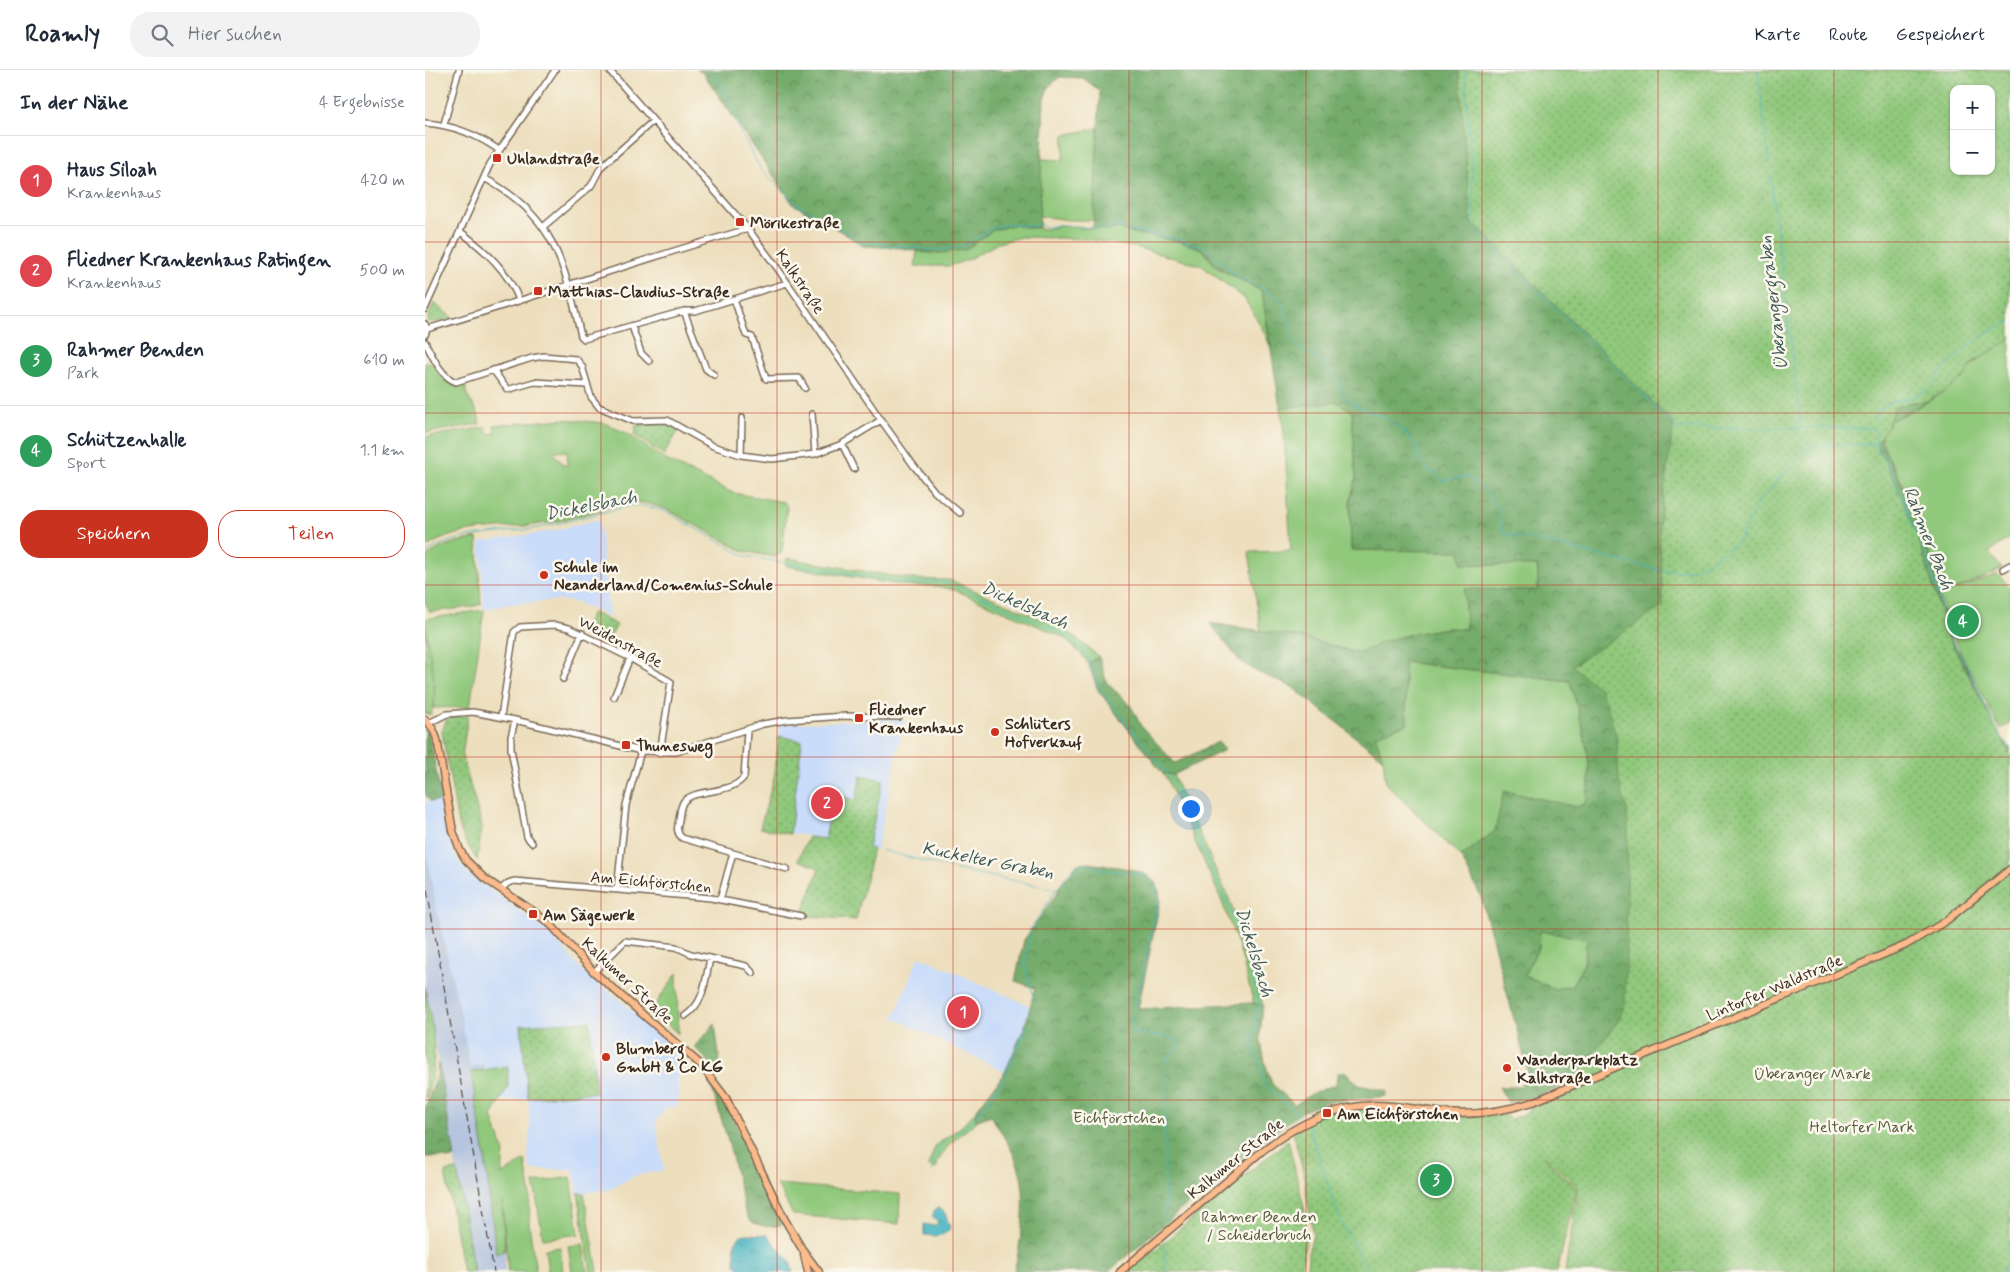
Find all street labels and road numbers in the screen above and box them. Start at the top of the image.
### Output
street label: Kalkstraße [770,245,829,318]
street label: Weidenstraße [575,611,666,673]
street label: Am Eichförstchen [589,867,712,898]
street label: Kalkumer Straße [577,933,677,1029]
street label: Lintorfer Waldstraße [1703,950,1846,1027]
street label: Kalkumer Straße [1183,1114,1288,1204]

